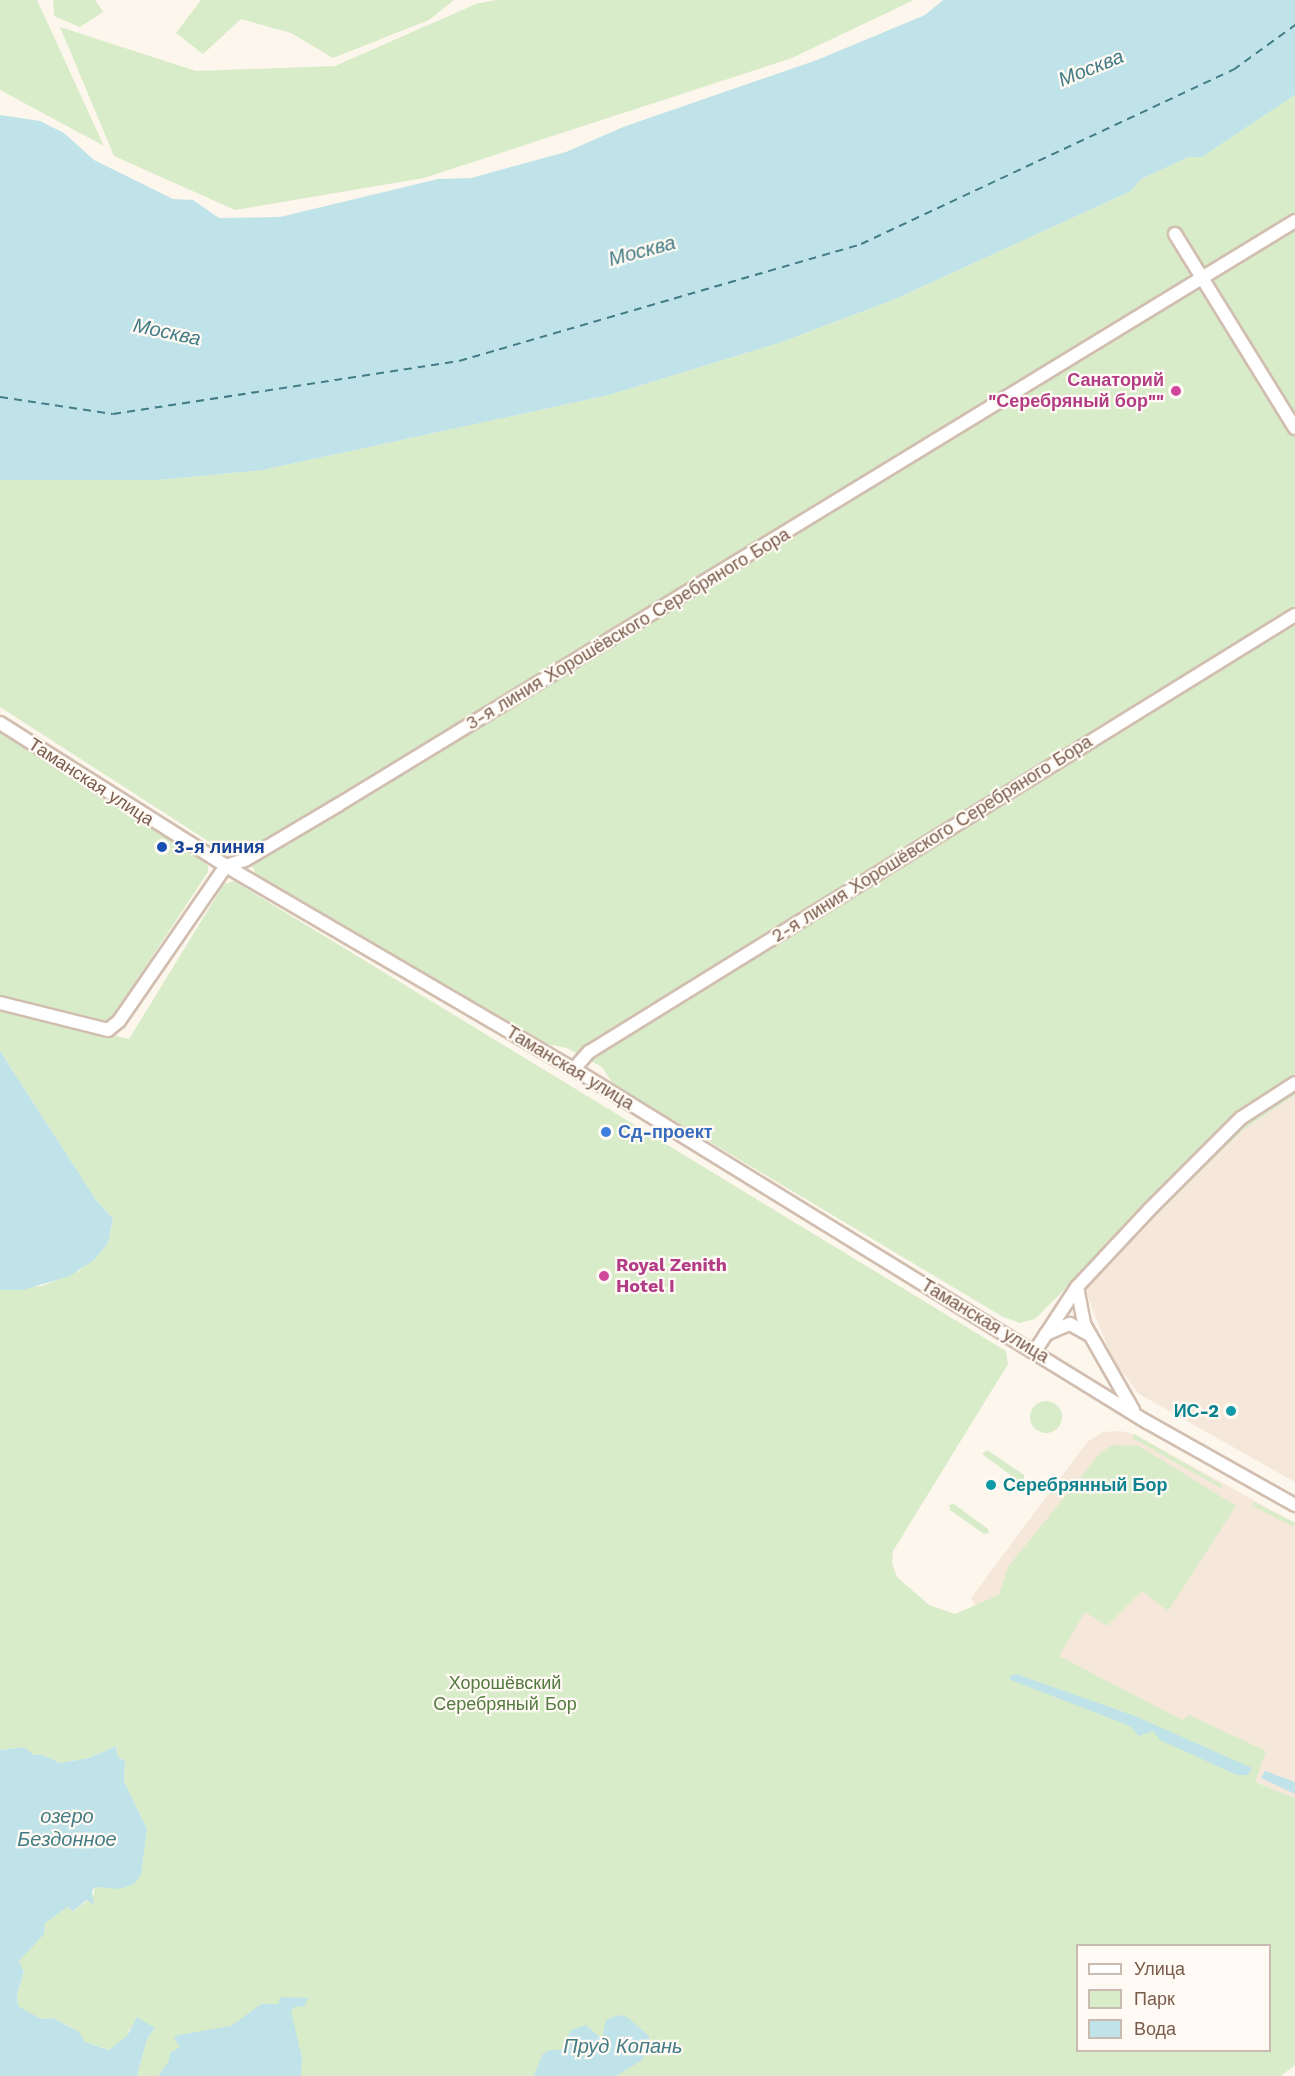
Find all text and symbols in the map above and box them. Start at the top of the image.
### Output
water label: Москва [1055,44,1127,92]
water label: Москва [606,231,678,271]
water label: Москва [131,313,203,351]
place label: Санаторий "Серебряный бор"" [988,370,1164,412]
marker: Санаторий "Серебряный бор"" [1169,384,1183,398]
street label: 3-я линия Хорошёвского Серебряного Бора [462,523,794,735]
street label: 2-я линия Хорошёвского Серебряного Бора [768,731,1096,947]
street label: Таманская улица [24,733,158,831]
place label: 3-я линия [174,836,265,858]
marker: 3-я линия [155,840,169,854]
street label: Таманская улица [502,1021,638,1115]
place label: Сд-проект [618,1121,713,1143]
marker: Сд-проект [599,1125,613,1139]
place label: Royal Zenith Hotel I [616,1255,727,1298]
marker: Royal Zenith Hotel I [597,1269,611,1283]
street label: Таманская улица [917,1274,1053,1368]
place label: ИС-2 [1174,1400,1219,1422]
marker: ИС-2 [1224,1404,1238,1418]
place label: Серебрянный Бор [1003,1474,1167,1496]
marker: Серебрянный Бор [984,1478,998,1492]
park label: Хорошёвский Серебряный Бор [433,1673,577,1716]
water label: озеро Бездонное [17,1805,117,1852]
legend [1076,1944,1271,2052]
text: Улица [1134,1958,1185,1979]
text: Парк [1134,1988,1175,2009]
text: Вода [1134,2018,1176,2039]
water label: Пруд Копань [563,2034,683,2058]

